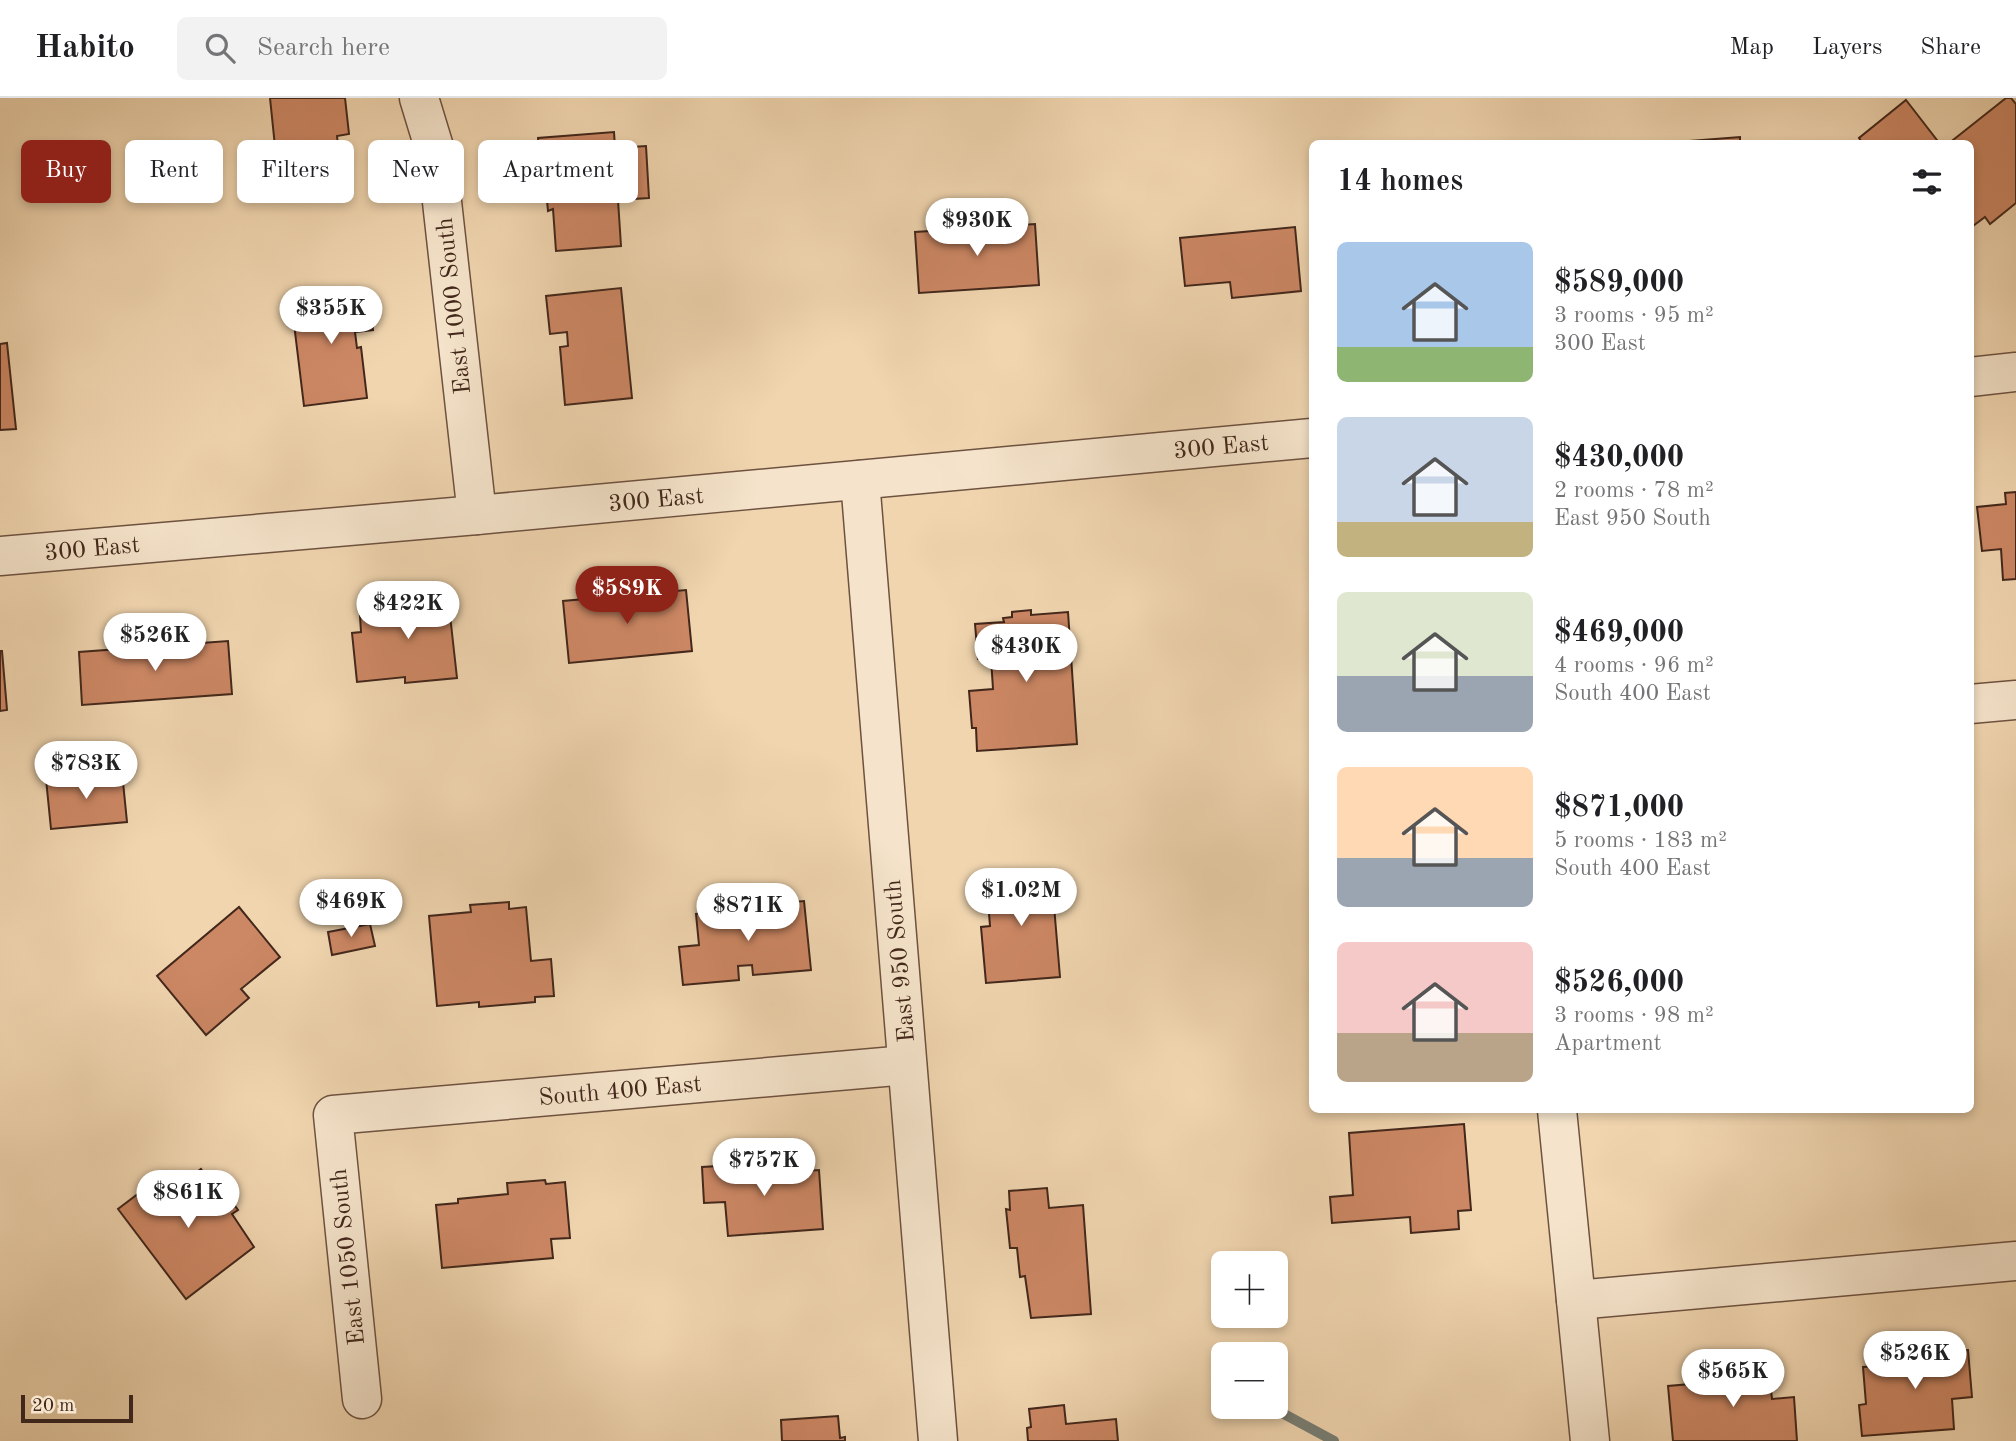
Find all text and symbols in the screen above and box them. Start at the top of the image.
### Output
search box [177,17,667,80]
icon: search [201,29,239,67]
text: Habito [35,32,135,65]
text: Search here [257,35,390,61]
text: Map [1730,36,1774,60]
text: Layers [1812,36,1882,60]
text: Share [1920,36,1981,60]
chip: Buy [21,140,111,203]
chip: Rent [125,140,223,203]
chip: Filters [237,140,354,203]
chip: New [368,140,464,203]
chip: Apartment [478,140,638,203]
icon: filters [1908,163,1946,201]
text: 14 homes [1337,167,1463,197]
pin: $930K [928,198,1026,258]
text: $930K [941,209,1013,232]
street label: East 1000 South [434,216,476,395]
text: $589,000 [1554,268,1684,298]
icon: home [1393,270,1477,354]
pin: $355K [282,286,380,346]
text: $355K [295,297,367,320]
text: 3 rooms · 95 m² [1554,304,1714,327]
text: 300 East [1554,332,1646,355]
street label: 300 East [1172,432,1270,464]
text: $430,000 [1554,443,1684,473]
icon: home [1393,445,1477,529]
text: 2 rooms · 78 m² [1554,479,1714,502]
street label: 300 East [607,485,705,517]
text: East 950 South [1554,507,1711,530]
street label: 300 East [43,534,141,566]
pin: $589K [578,566,676,626]
text: $589K [591,577,663,600]
pin: $422K [359,582,457,641]
text: $422K [372,592,444,615]
pin: $526K [106,614,204,673]
text: $469,000 [1554,618,1684,648]
icon: home [1393,620,1477,704]
text: $526K [119,624,191,647]
pin: $430K [977,624,1075,684]
text: $430K [990,635,1062,658]
text: 4 rooms · 96 m² [1554,654,1714,677]
text: South 400 East [1554,682,1711,705]
pin: $783K [37,742,135,801]
text: $783K [50,752,122,775]
text: $871,000 [1554,793,1684,823]
icon: home [1393,795,1477,879]
text: 5 rooms · 183 m² [1554,829,1727,852]
text: South 400 East [1554,857,1711,880]
pin: $1.02M [964,868,1078,928]
street label: East 950 South [882,878,920,1043]
text: $1.02M [981,879,1061,902]
pin: $469K [302,880,400,939]
pin: $871K [699,884,797,943]
text: $469K [315,890,387,913]
text: $871K [712,894,784,917]
text: $526,000 [1554,968,1684,998]
icon: home [1393,970,1477,1054]
text: 3 rooms · 98 m² [1554,1004,1714,1027]
text: Apartment [1554,1032,1662,1055]
street label: South 400 East [538,1073,703,1111]
pin: $757K [715,1138,813,1198]
text: $757K [728,1149,800,1172]
street label: East 1050 South [328,1167,370,1346]
pin: $861K [139,1170,237,1230]
text: $861K [152,1181,224,1204]
map controls [1211,1251,1288,1419]
button: + [1211,1251,1288,1328]
pin: $526K [1866,1332,1964,1391]
button: − [1211,1342,1288,1419]
text: $526K [1879,1342,1951,1365]
pin: $565K [1684,1350,1782,1409]
text: $565K [1697,1360,1769,1383]
scale bar [21,1392,133,1424]
text: 20 m [32,1397,74,1416]

